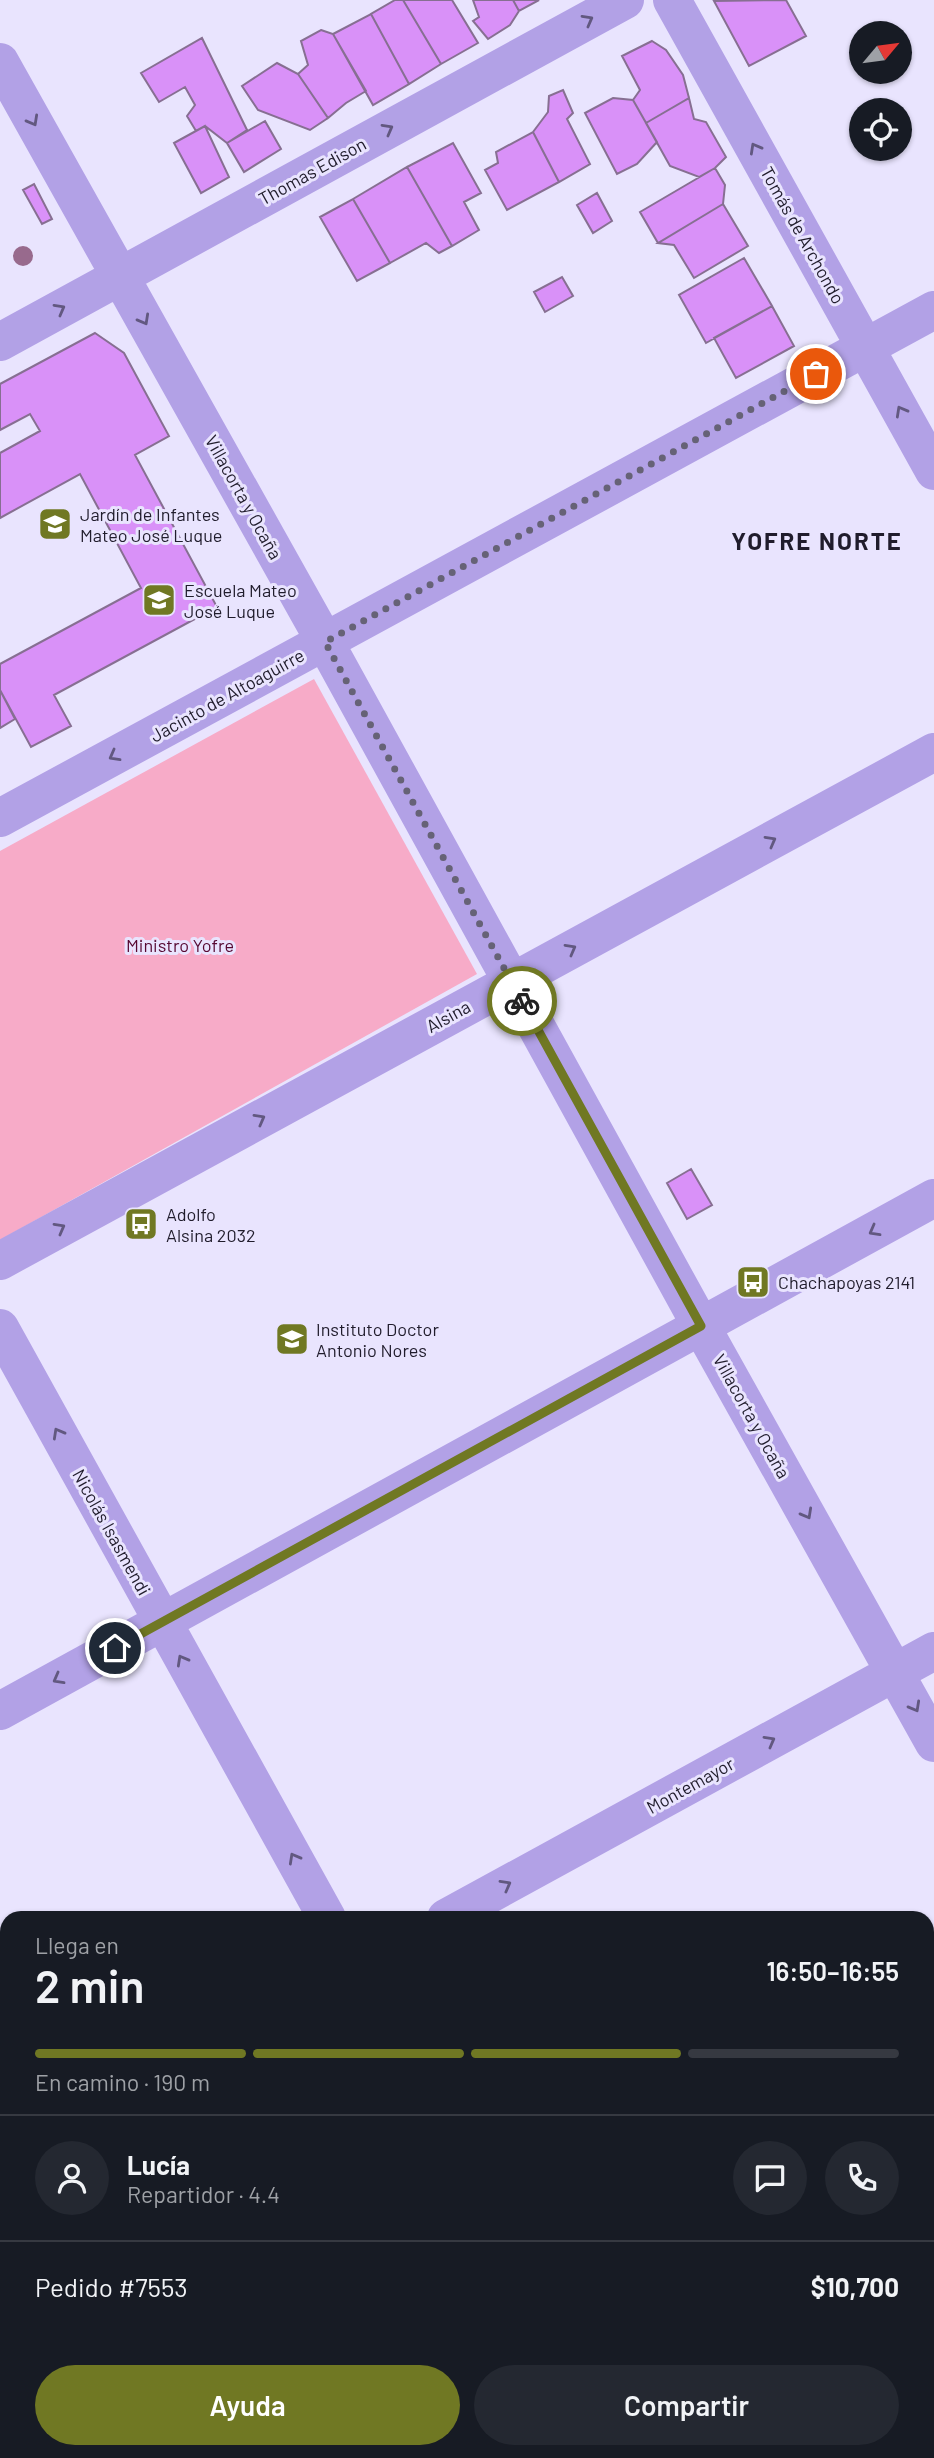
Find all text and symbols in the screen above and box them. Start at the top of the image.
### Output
one-way arrow [581,15,593,28]
north arrow [849,21,912,84]
map controls [849,21,912,161]
button: locate [849,98,912,161]
one-way arrow [25,114,38,126]
one-way arrow [381,124,394,137]
street label: Thomas Edison [254,132,370,210]
one-way arrow [750,143,763,155]
street label: Tomás de Archondo [756,163,850,307]
one-way arrow [53,304,65,317]
one-way arrow [136,312,149,325]
pin [786,344,846,404]
icon: bag [797,355,835,393]
one-way arrow [896,406,909,418]
street label: Villacorta y Ocaña [201,431,287,563]
place label: Jardín de Infantes Mateo José Luque [80,503,222,546]
school or university icon: Jardín de Infantes Mateo José Luque [36,505,74,543]
district label: YOFRE NORTE [731,526,903,555]
place label: Escuela Mateo José Luque [184,579,297,622]
school or university icon: Escuela Mateo José Luque [140,581,178,619]
street label: Jacinto de Altoaguirre [146,643,308,747]
one-way arrow [109,748,122,761]
one-way arrow [764,835,776,849]
park label: Ministro Yofre [126,934,234,956]
one-way arrow [564,944,577,957]
courier [487,966,557,1036]
icon: bike [503,982,541,1020]
street label: Alsina [422,995,474,1037]
one-way arrow [252,1114,265,1128]
place label: Adolfo Alsina 2032 [166,1203,256,1246]
bus stop icon: Adolfo Alsina 2032 [122,1205,160,1243]
one-way arrow [53,1223,65,1236]
one-way arrow [869,1223,881,1236]
bus stop icon: Chachapoyas 2141 [734,1263,772,1301]
place label: Chachapoyas 2141 [778,1271,915,1293]
place label: Instituto Doctor Antonio Nores [316,1318,439,1361]
school or university icon: Instituto Doctor Antonio Nores [273,1320,311,1358]
street label: Villacorta y Ocaña [709,1350,795,1482]
one-way arrow [53,1428,66,1441]
street label: Nicolás Isasmendi [68,1465,156,1599]
one-way arrow [799,1506,812,1519]
pin [85,1618,145,1678]
icon: home [96,1629,134,1667]
one-way arrow [177,1655,190,1667]
one-way arrow [53,1671,66,1684]
one-way arrow [907,1700,920,1713]
one-way arrow [763,1736,775,1749]
street label: Montemayor [642,1752,738,1818]
one-way arrow [289,1853,302,1866]
one-way arrow [499,1880,511,1893]
text: Llega en [35,1931,119,1959]
text: 16:50–16:55 [766,1955,899,1986]
text: 2 min [35,1957,144,2012]
text: En camino · 190 m [35,2068,210,2096]
button: person [35,2141,109,2215]
button: chat [733,2141,807,2215]
button: phone [825,2141,899,2215]
text: Lucía [127,2149,190,2180]
text: Repartidor · 4.4 [127,2180,280,2208]
text: Pedido #7553 [35,2271,188,2302]
text: $10,700 [811,2271,899,2302]
button: Ayuda [35,2365,460,2445]
button: Compartir [474,2365,899,2445]

